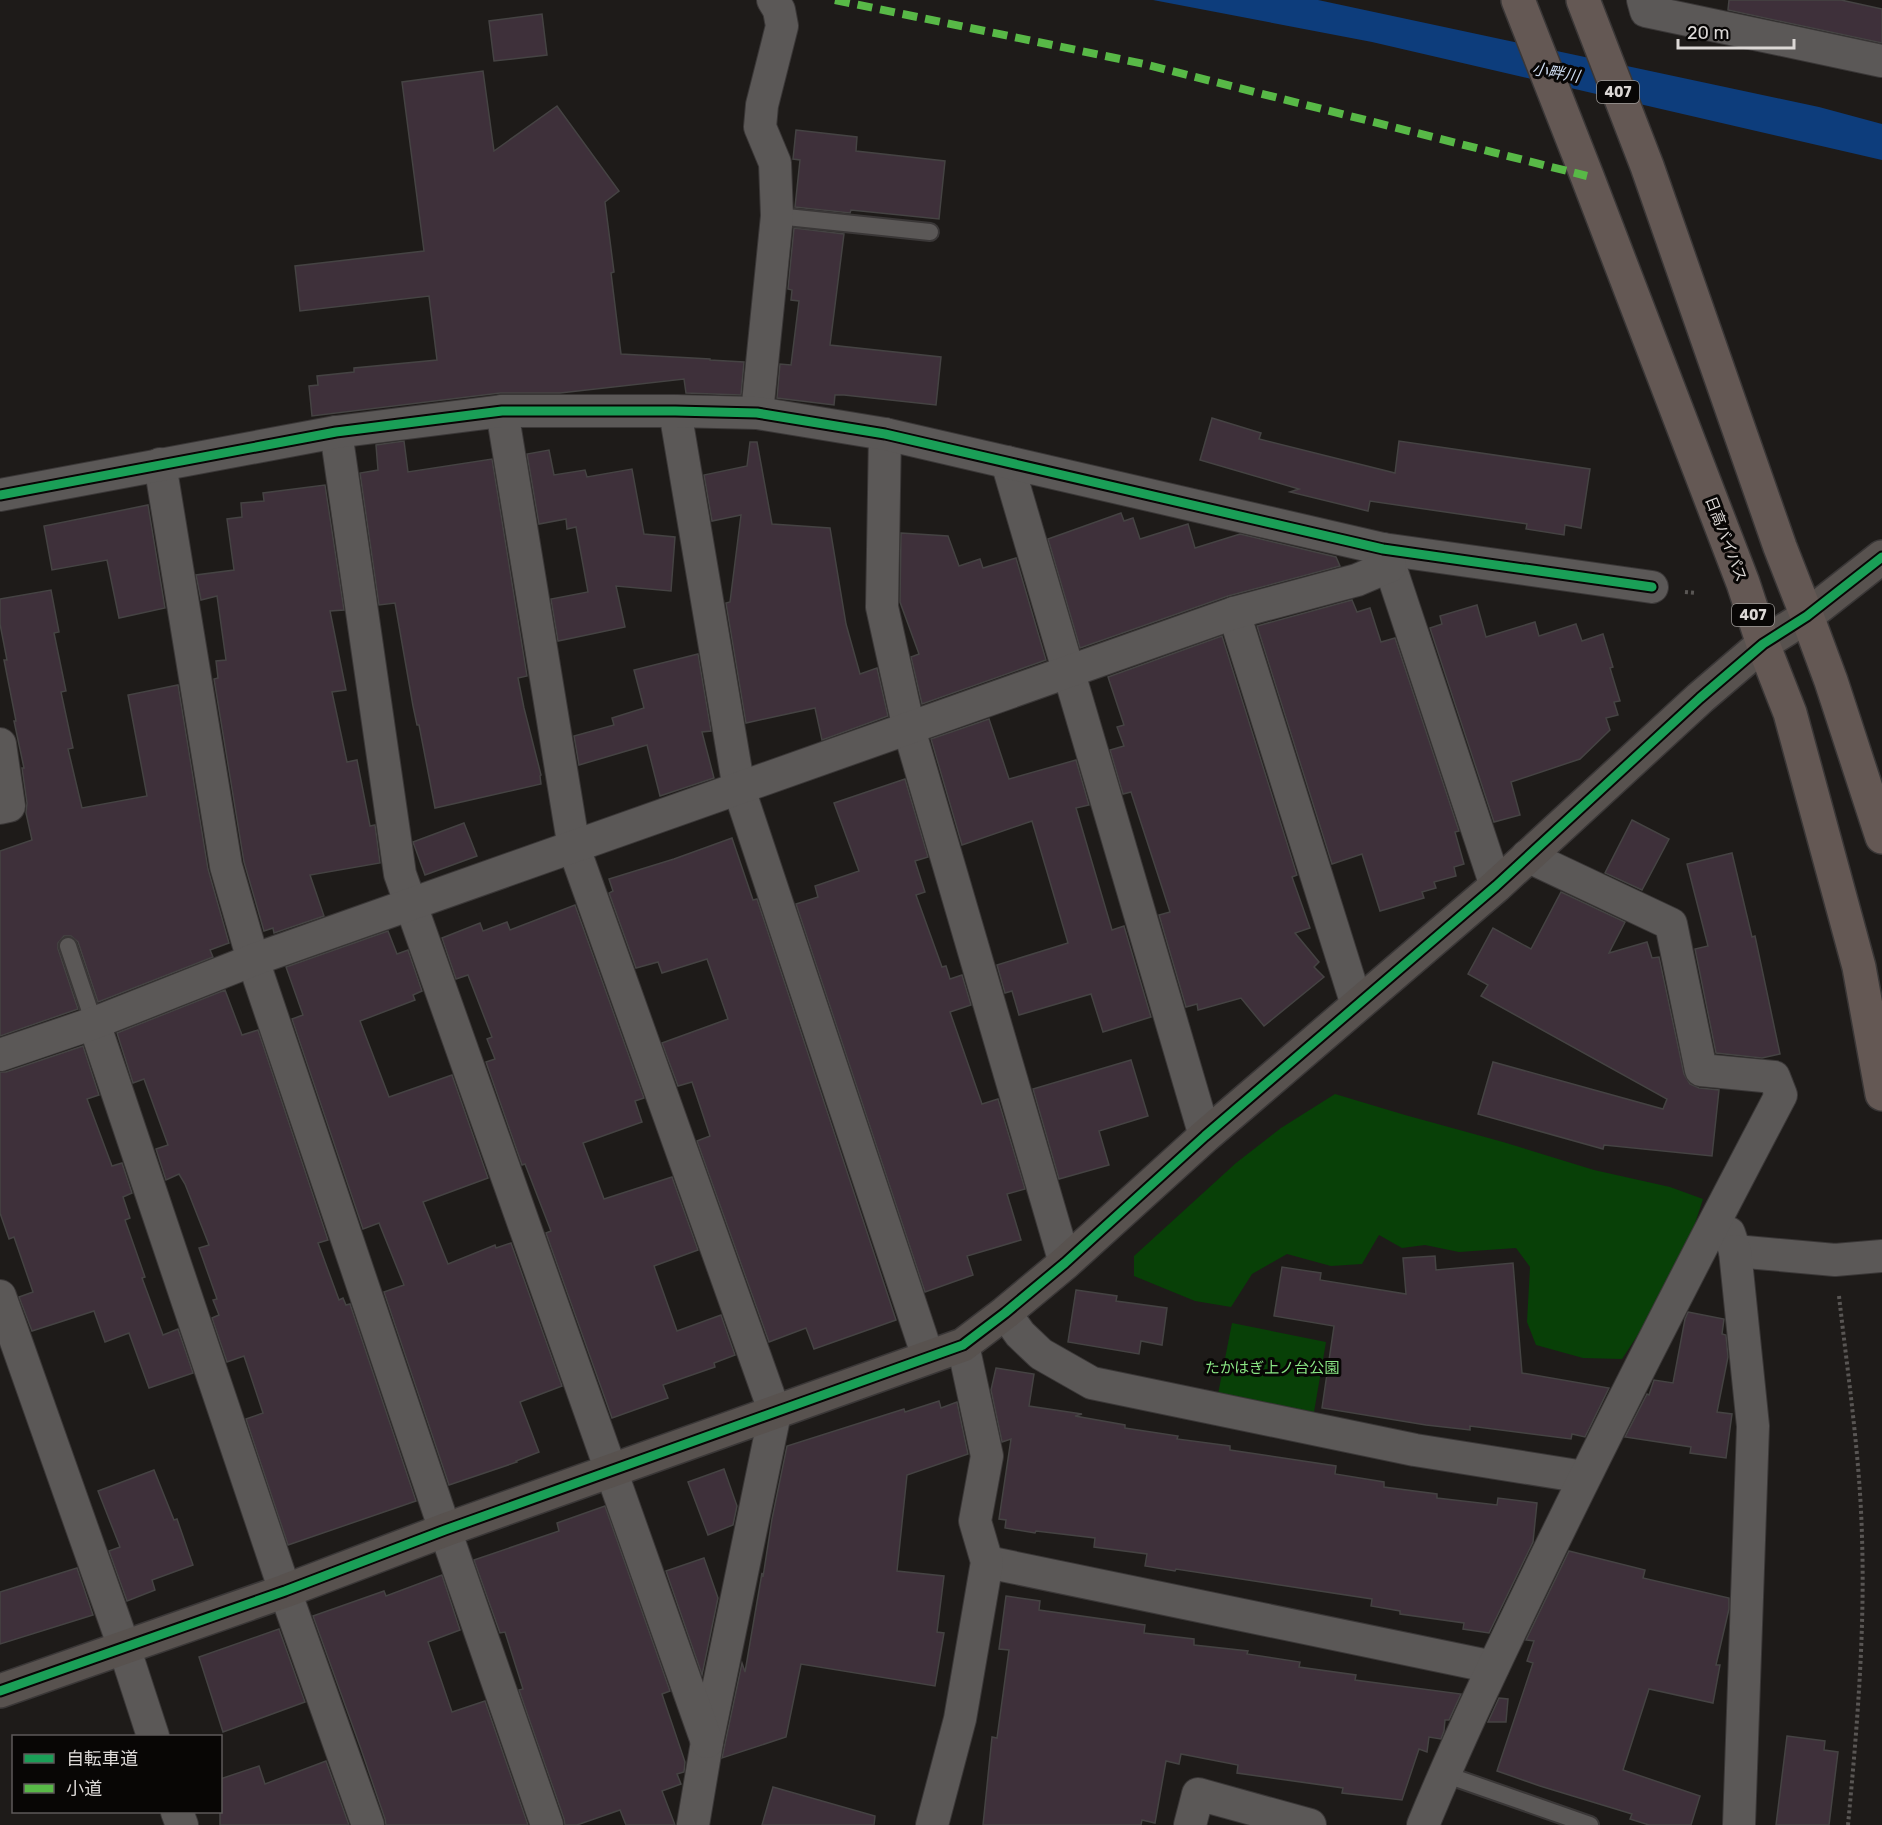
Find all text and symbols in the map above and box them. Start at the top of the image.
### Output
scale bar [1678,12,1794,50]
text: 20 m [1687,22,1729,44]
water label: 小畔川 [1531,59,1583,86]
road number: 407 [1597,81,1639,103]
street label: 日高バイパス [1702,494,1750,584]
road number: 407 [1732,604,1774,626]
park label: たかはぎ上ノ台公園 [1205,1359,1339,1377]
legend [12,1735,222,1813]
text: 自転車道 [66,1748,138,1770]
text: 小道 [66,1778,102,1800]

